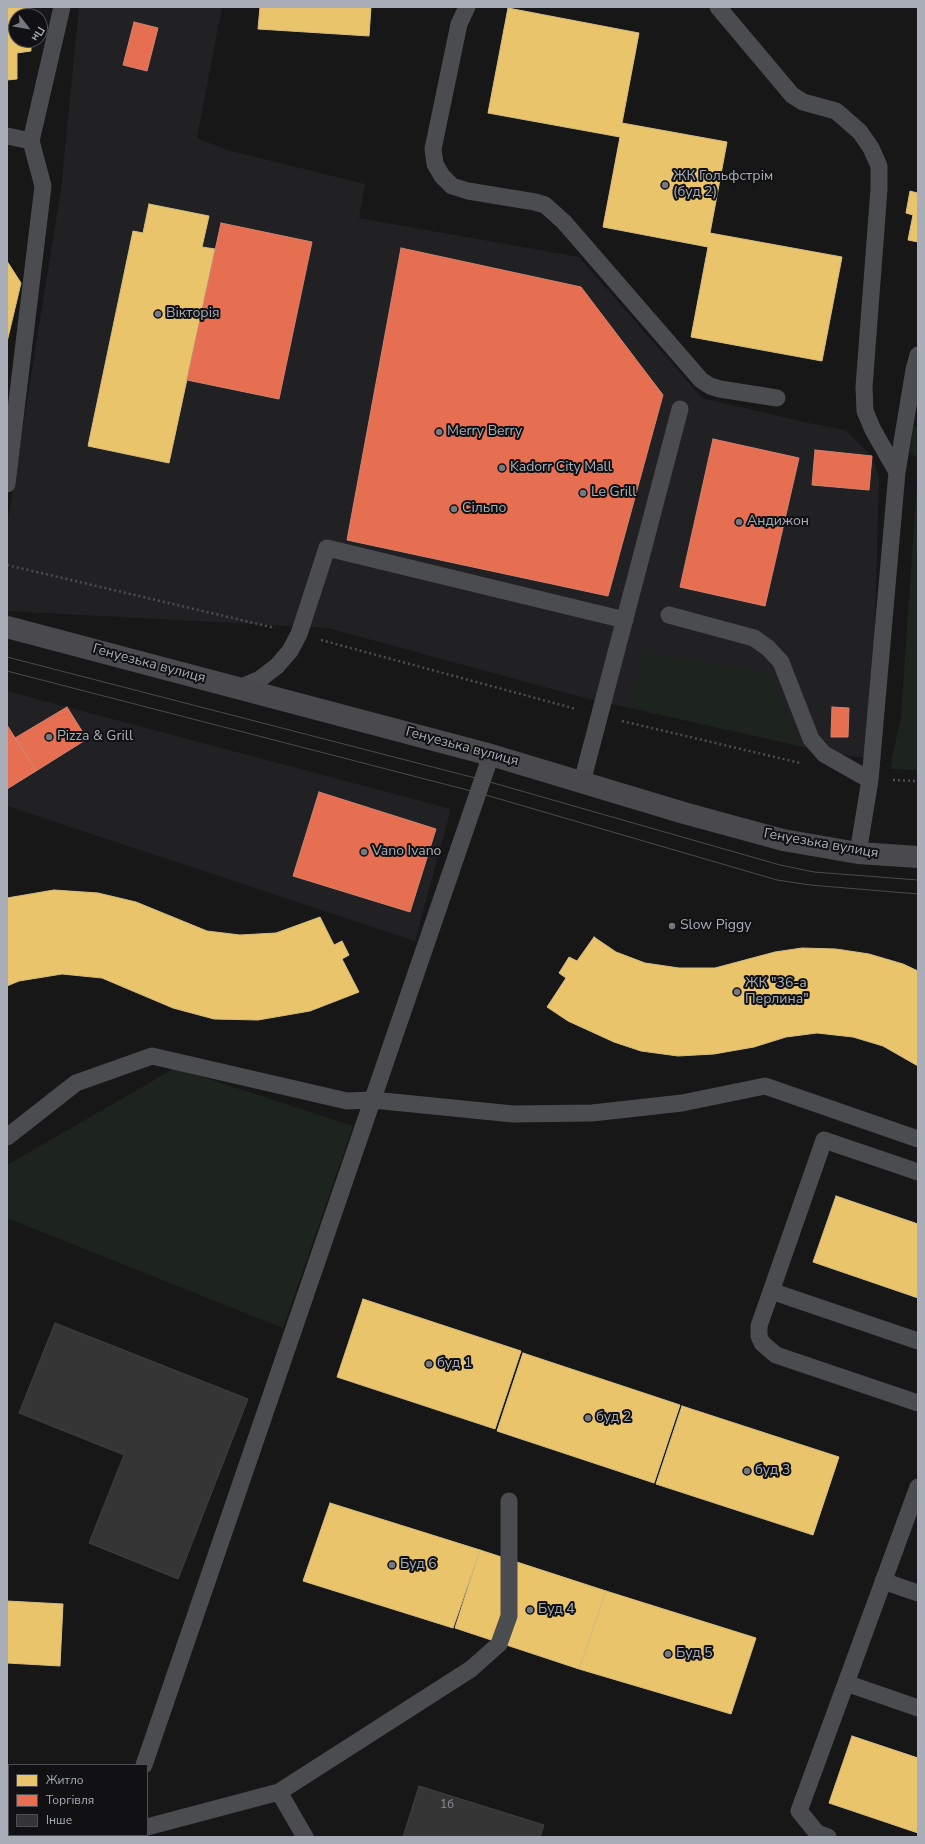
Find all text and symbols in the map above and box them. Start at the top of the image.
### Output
north arrow [8,8,48,48]
text: Пн [28,24,48,44]
place label: ЖК Гольфстрім (буд 2) [673,169,773,202]
marker: ЖК Гольфстрім (буд 2) [660,180,670,190]
place label: Вікторія [166,306,220,322]
marker: Вікторія [153,309,163,319]
place label: Merry Berry [447,424,522,440]
marker: Merry Berry [434,427,444,437]
place label: Kadorr City Mall [510,460,612,476]
marker: Kadorr City Mall [497,463,507,473]
place label: Le Grill [591,485,636,501]
marker: Le Grill [578,488,588,498]
place label: Сільпо [462,501,506,517]
marker: Сільпо [449,504,459,514]
place label: Андижон [747,514,809,530]
marker: Андижон [734,517,744,527]
street label: Генуезька вулиця [91,641,207,687]
street label: Генуезька вулиця [404,724,520,770]
place label: Pizza & Grill [57,729,133,745]
marker: Pizza & Grill [44,732,54,742]
street label: Генуезька вулиця [762,826,880,862]
place label: Vano Ivano [372,844,441,860]
marker: Vano Ivano [359,847,369,857]
place label: Slow Piggy [680,918,751,934]
marker: Slow Piggy [667,921,677,931]
place label: ЖК "36-а Перлина" [745,976,809,1008]
marker: ЖК "36-а Перлина" [732,987,742,997]
place label: буд 1 [437,1356,472,1372]
marker: буд 1 [424,1359,434,1369]
place label: буд 2 [596,1410,631,1426]
marker: буд 2 [583,1413,593,1423]
place label: буд 3 [755,1463,790,1479]
marker: буд 3 [742,1466,752,1476]
place label: Буд 6 [400,1557,437,1573]
marker: Буд 6 [387,1560,397,1570]
place label: Буд 4 [538,1602,575,1618]
marker: Буд 4 [525,1605,535,1615]
place label: Буд 5 [676,1646,713,1662]
marker: Буд 5 [663,1649,673,1659]
legend [8,1764,148,1836]
text: Житло [46,1772,84,1788]
text: Торгівля [46,1792,94,1808]
house number: 1б [440,1798,454,1812]
text: Інше [46,1812,72,1828]

